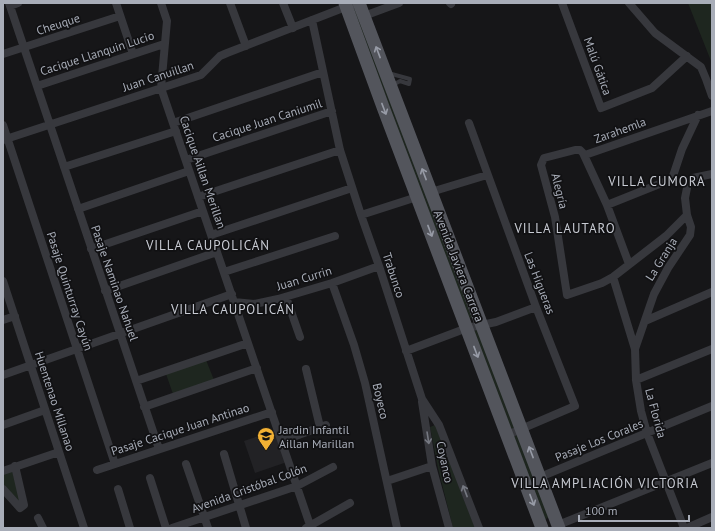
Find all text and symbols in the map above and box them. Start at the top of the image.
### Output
street label: Cheuque [34,10,82,38]
street label: Cacique Llanquin Lucio [38,27,156,79]
street label: Malú Gática [581,35,615,97]
one-way arrow [374,47,382,59]
street label: Juan Canuillan [120,57,196,95]
street label: Cacique Juan Caniumil [210,95,324,145]
one-way arrow [380,103,388,115]
street label: Cacique Aillan Merillan [177,114,229,230]
street label: Zarahemla [592,114,648,146]
one-way arrow [419,168,427,180]
street label: Alegría [548,172,572,210]
district label: VILLA CUMORA [607,173,706,190]
street label: Avenida Javiera Carrera [431,208,487,324]
district label: VILLA LAUTARO [513,220,616,237]
street label: Pasaje Naminao Nahuel [88,223,142,343]
one-way arrow [427,224,435,236]
street label: Pasaje Quinturray Cayún [44,230,96,352]
street label: La Granja [642,235,680,283]
district label: VILLA CAUPOLICÁN [145,237,270,254]
street label: Las Higueras [521,250,559,316]
street label: Trabunco [380,251,408,299]
street label: Juan Currin [274,263,333,294]
district label: VILLA CAUPOLICÁN [170,301,295,318]
one-way arrow [473,346,481,358]
street label: Huentenao Millanao [32,349,78,453]
street label: Boyeco [370,382,392,420]
street label: La Florida [642,386,670,440]
street label: Pasaje Cacique Juan Antinao [109,400,251,458]
street label: Pasaje Los Corales [553,416,645,464]
place label: Jardin Infantil Aillan Marillan [278,422,354,451]
school or university icon: Jardin Infantil Aillan Marillan [256,426,276,451]
one-way arrow [424,431,432,444]
street label: Coyanco [433,440,457,484]
one-way arrow [526,447,534,459]
street label: Avenida Cristóbal Colón [189,460,309,516]
district label: VILLA AMPLIACIÓN VICTORIA [510,475,699,492]
one-way arrow [461,486,469,498]
one-way arrow [528,494,536,506]
scale bar [579,497,689,523]
text: 100 m [585,503,618,518]

